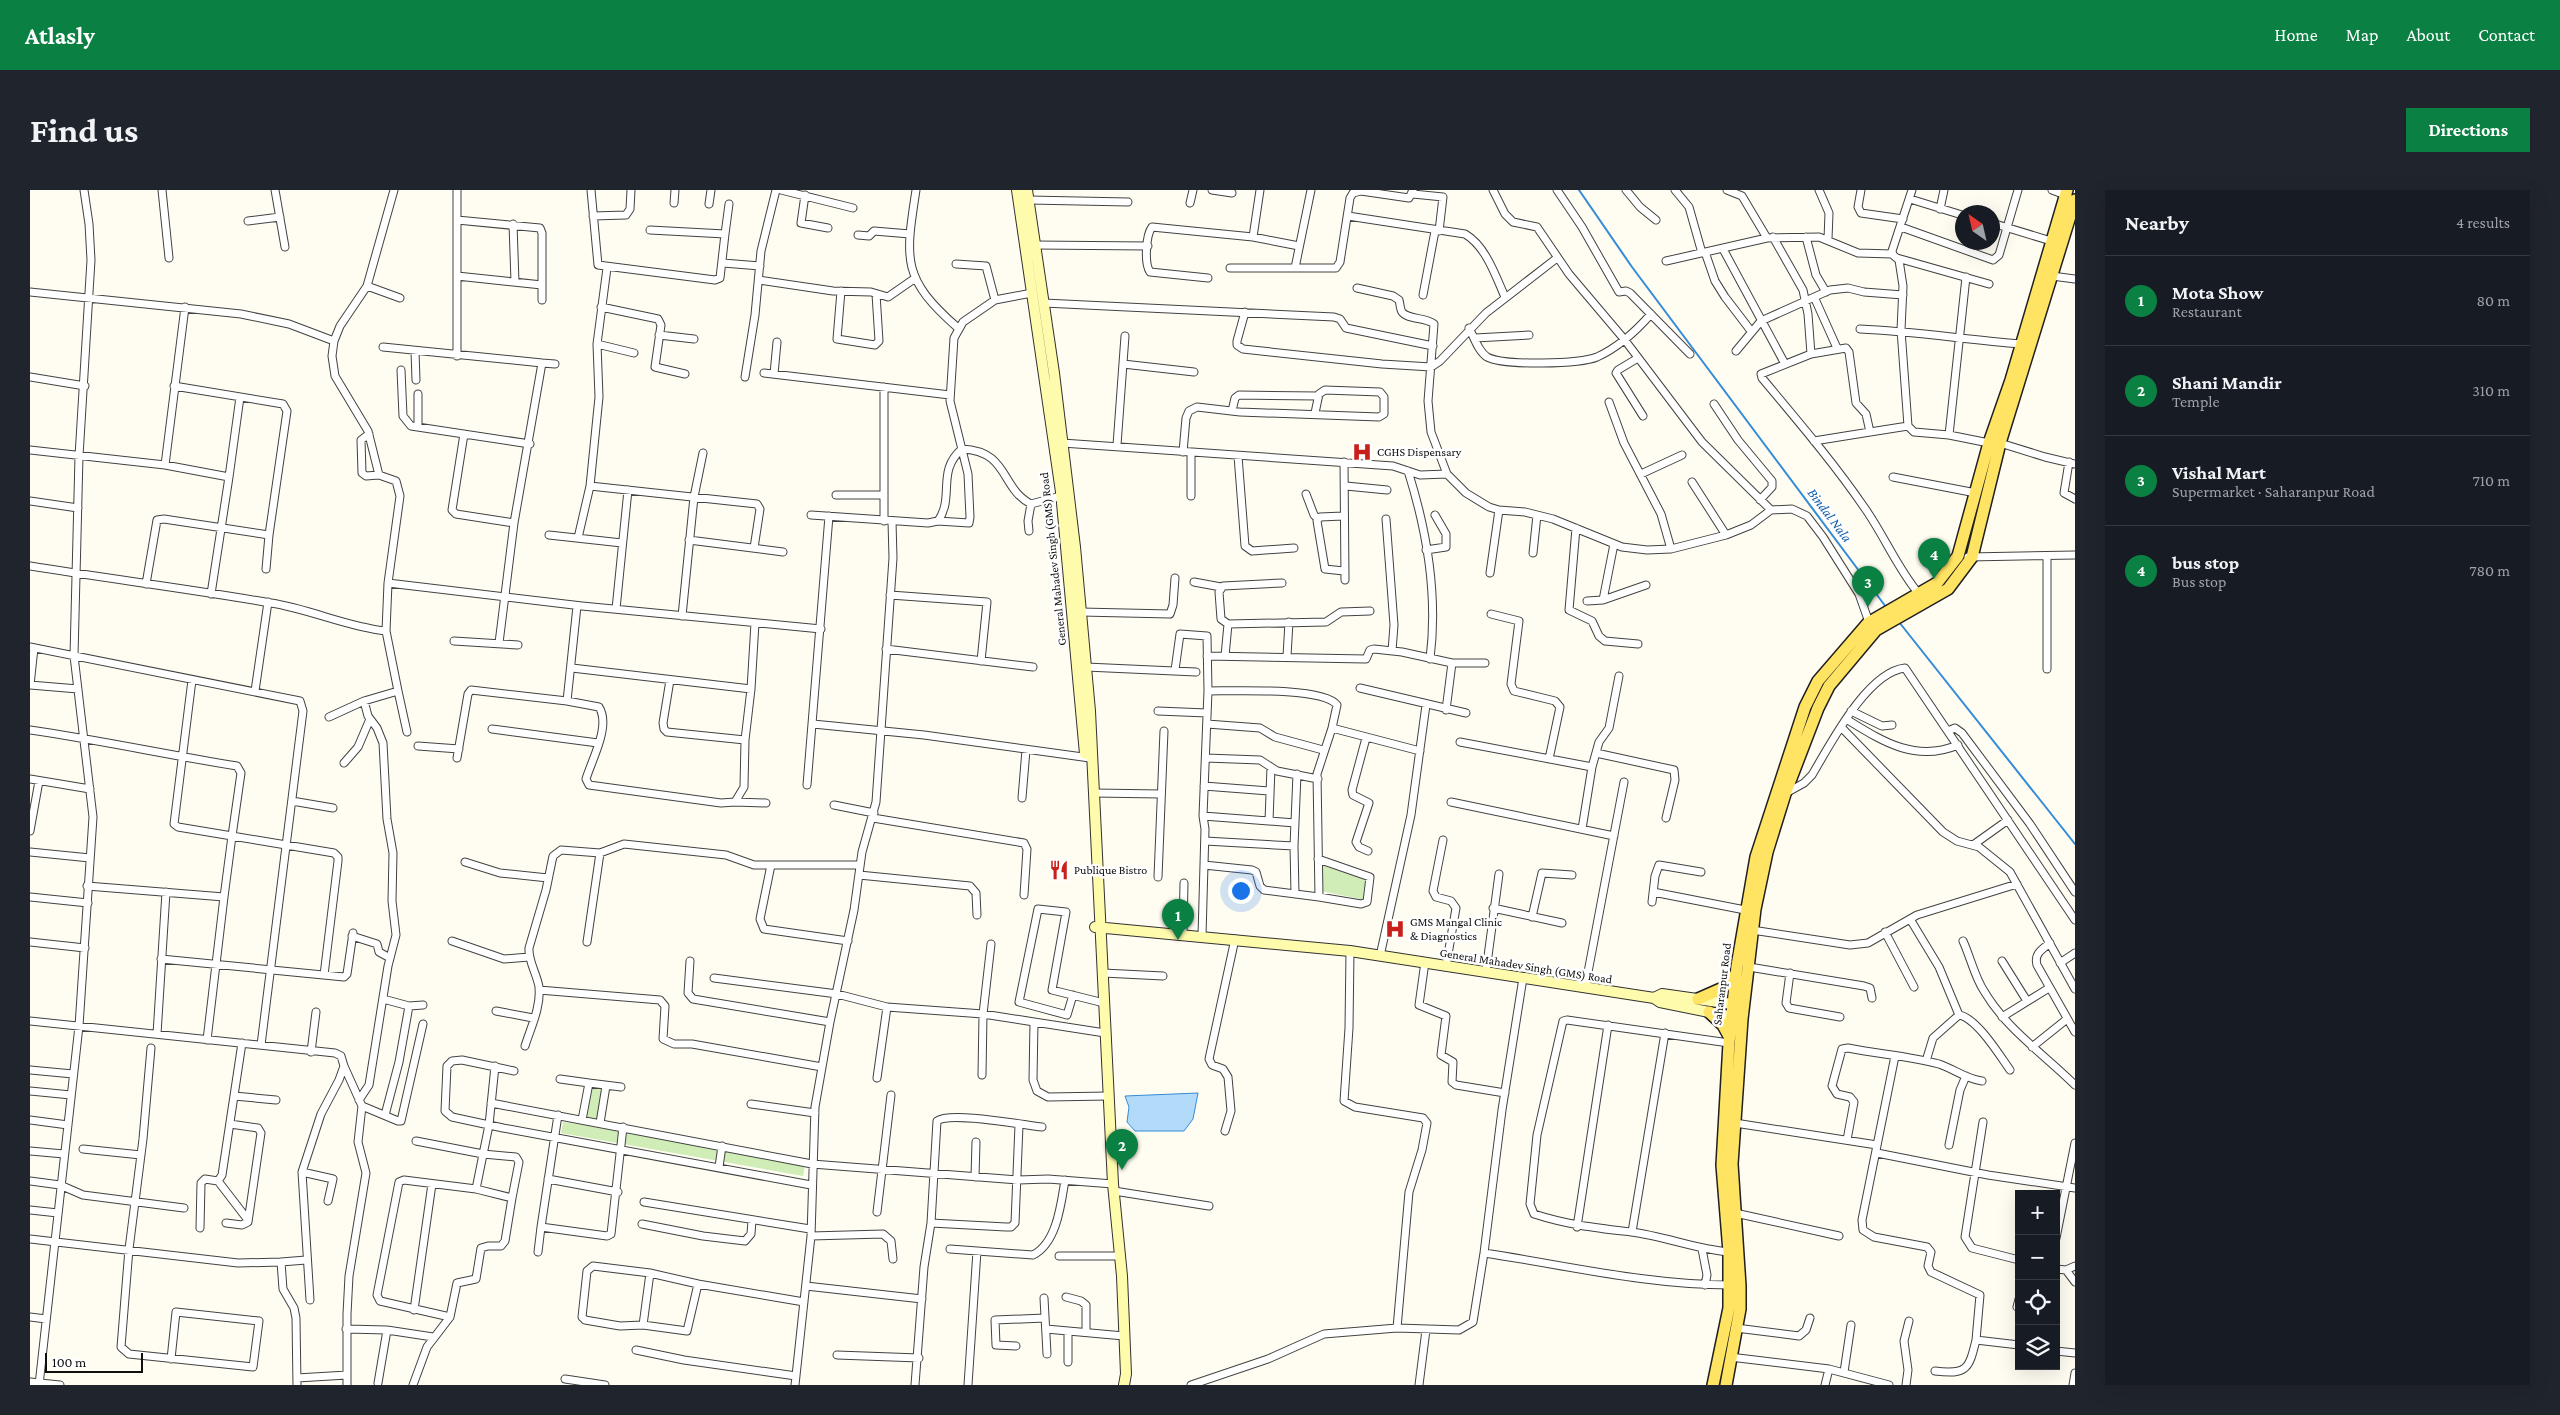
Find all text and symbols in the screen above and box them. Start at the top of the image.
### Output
text: Atlasly [25,22,95,49]
text: Home [2275,25,2318,45]
text: Map [2346,25,2378,45]
text: About [2406,25,2450,45]
text: Contact [2478,25,2535,45]
button: Directions [2406,108,2530,152]
text: Find us [30,111,138,150]
north arrow [1955,205,2000,250]
text: Nearby [2125,211,2189,235]
text: 4 results [2456,214,2510,231]
text: Mota Show [2172,282,2263,303]
text: 1 [2138,292,2144,309]
text: 80 m [2476,292,2510,309]
text: Restaurant [2172,303,2242,320]
text: Shani Mandir [2172,372,2282,393]
text: 2 [2137,382,2145,399]
text: 310 m [2472,382,2510,399]
text: Temple [2172,393,2220,410]
hospital icon: CGHS Dispensary [1351,441,1373,463]
place label: CGHS Dispensary [1377,445,1462,459]
text: Vishal Mart [2172,462,2266,483]
street label: General Mahadev Singh (GMS) Road [1037,471,1069,646]
text: 3 [2137,472,2145,489]
text: 710 m [2472,472,2510,489]
text: Supermarket · Saharanpur Road [2172,483,2375,500]
water label: Bindal Nala [1805,485,1856,545]
pin: 4 [1918,538,1950,579]
text: bus stop [2172,552,2239,573]
text: 4 [2137,562,2145,579]
text: 780 m [2469,562,2510,579]
pin: 3 [1852,566,1884,607]
text: Bus stop [2172,573,2226,590]
restaurant icon: Publique Bistro [1048,859,1070,881]
place label: Publique Bistro [1074,863,1147,877]
your location [1228,878,1254,904]
pin: 1 [1162,899,1194,940]
place label: GMS Mangal Clinic & Diagnostics [1410,915,1502,943]
hospital icon: GMS Mangal Clinic & Diagnostics [1384,918,1406,940]
street label: Saharanpur Road [1710,941,1734,1026]
street label: General Mahadev Singh (GMS) Road [1439,945,1614,987]
pin: 2 [1106,1129,1138,1170]
map controls [2015,1190,2060,1370]
button: + [2015,1190,2060,1235]
button: − [2015,1235,2060,1280]
button: locate [2015,1280,2060,1325]
button: layers [2015,1325,2060,1370]
scale bar [45,1350,142,1373]
text: 100 m [52,1354,86,1370]

